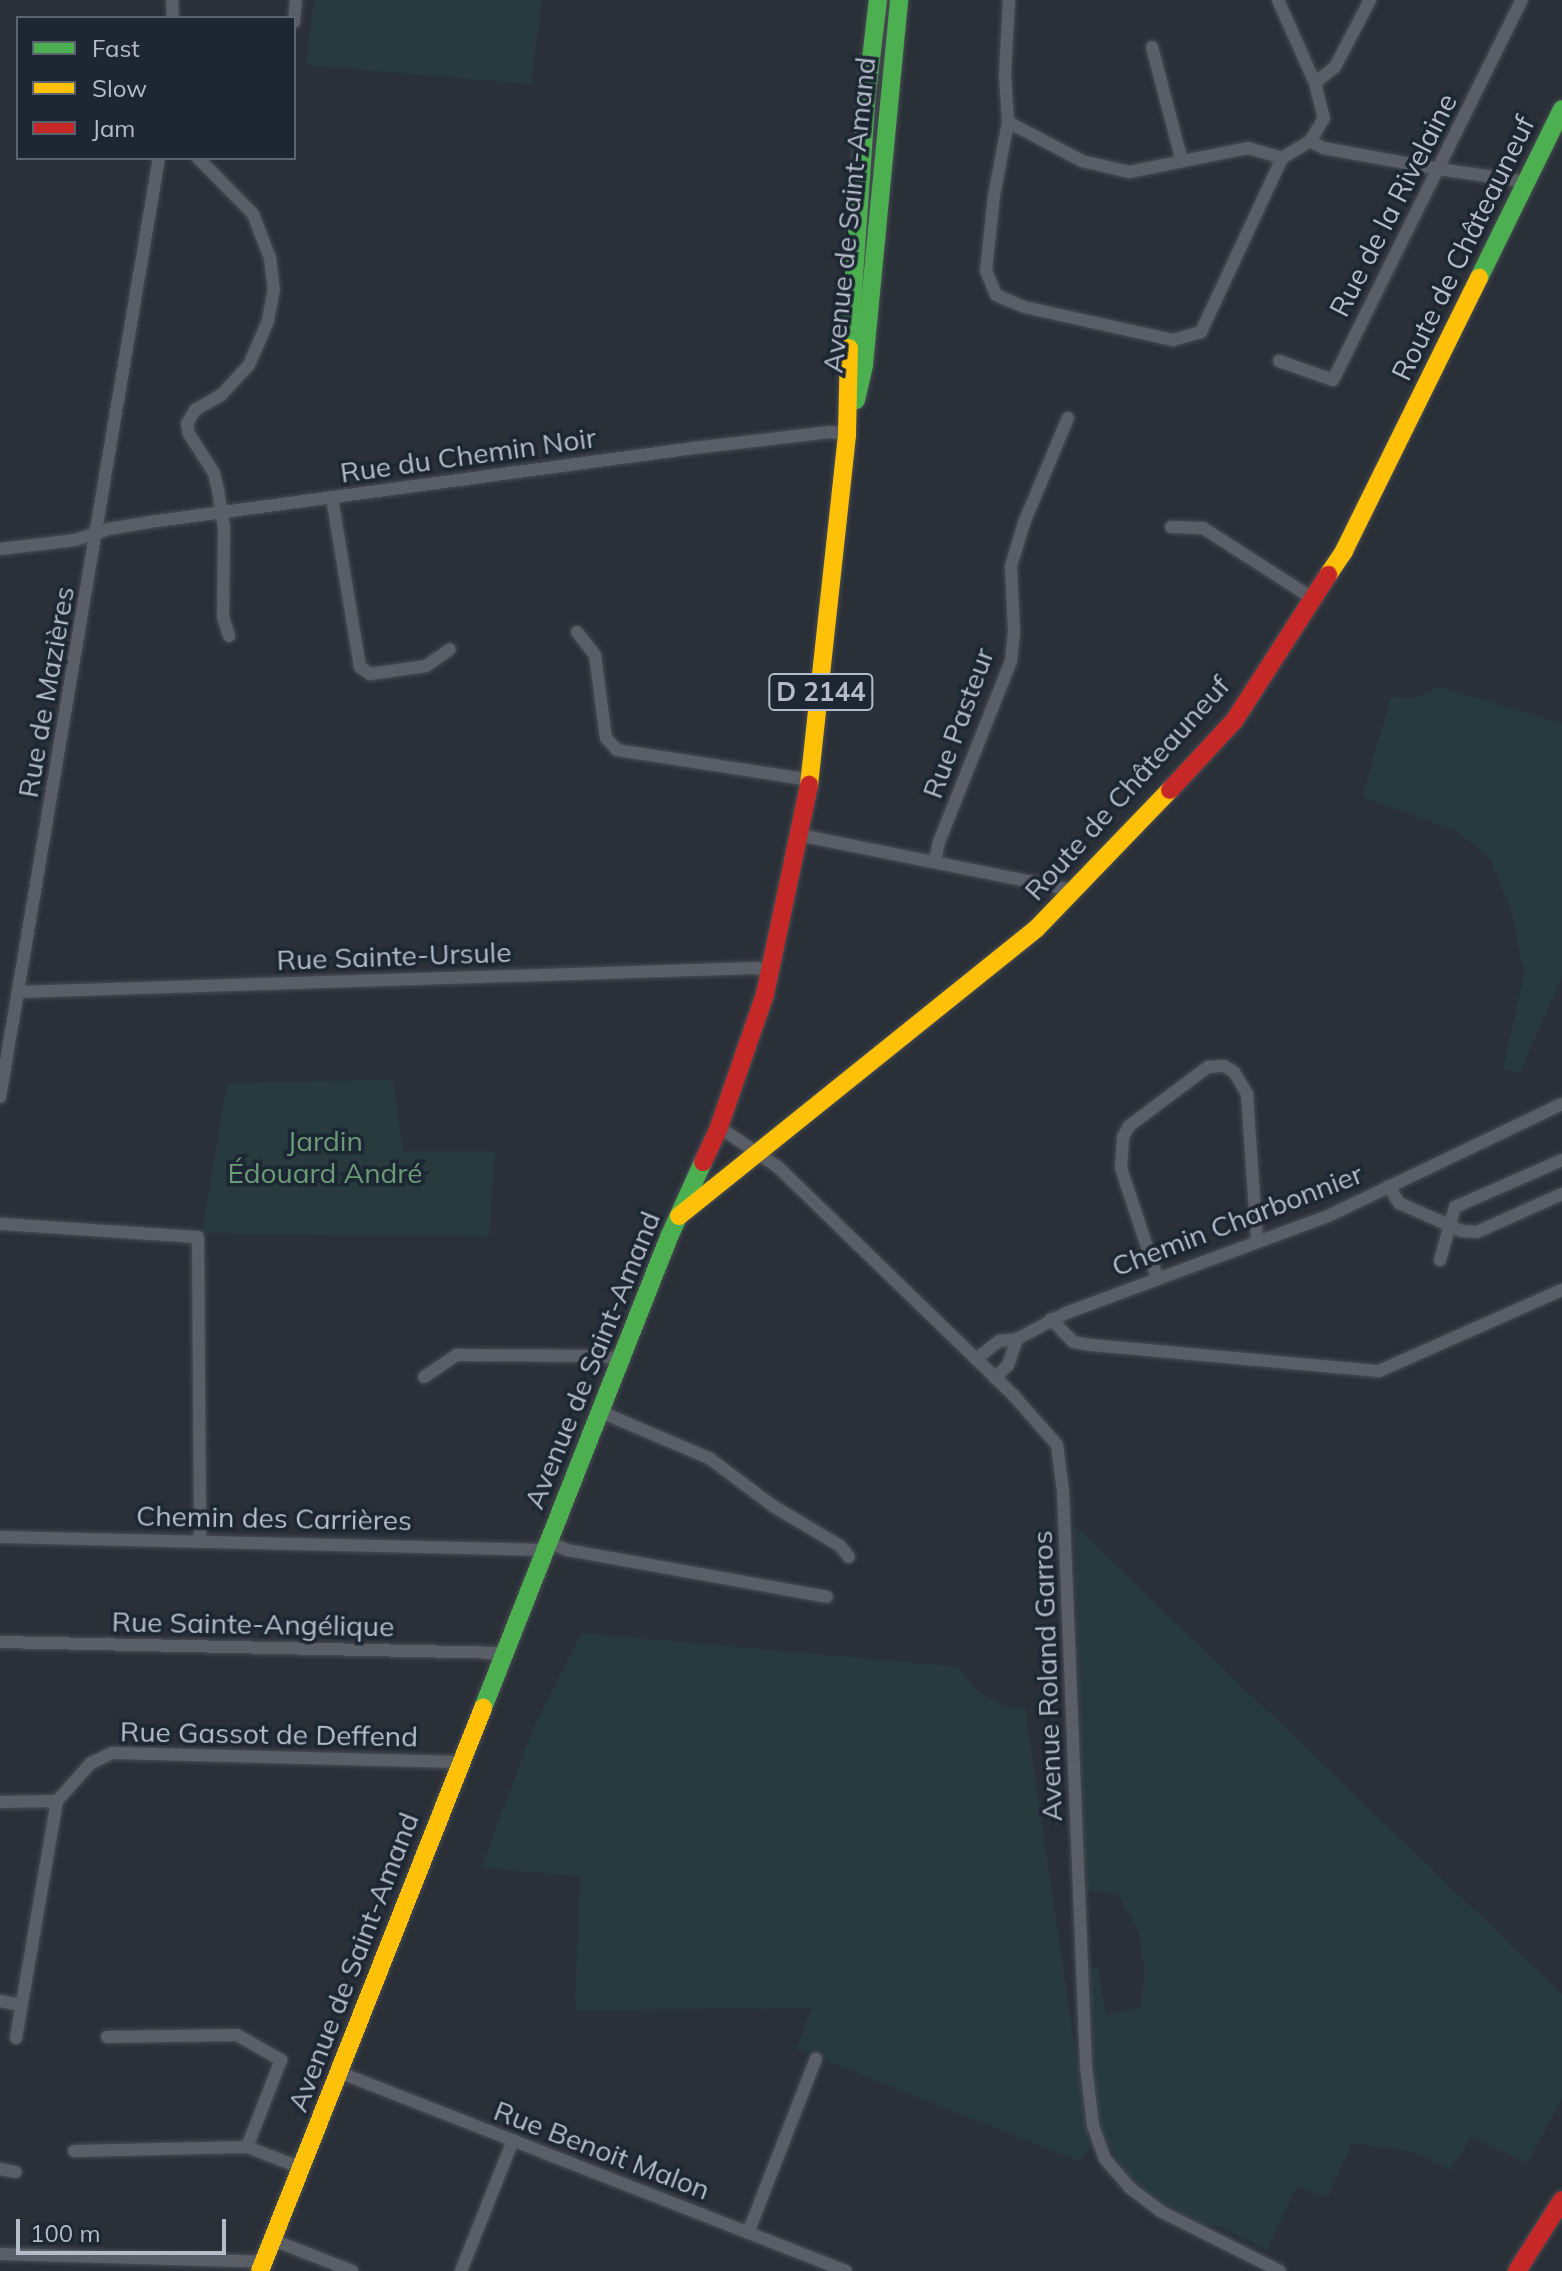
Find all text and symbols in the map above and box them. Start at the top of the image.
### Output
legend [16,16,296,160]
text: Fast [92,33,140,63]
street label: Avenue de Saint-Amand [816,55,882,375]
text: Slow [92,73,147,103]
street label: Rue de la Rivelaine [1322,88,1464,322]
street label: Route de Châteauneuf [1384,110,1542,386]
text: Jam [92,113,135,143]
street label: Rue du Chemin Noir [338,420,598,490]
street label: Rue de Mazières [11,584,81,800]
street label: Rue Pasteur [915,643,1001,803]
street label: Route de Châteauneuf [1017,669,1237,907]
road number: D 2144 [767,670,875,714]
street label: Rue Sainte-Ursule [276,935,512,977]
park label: Jardin Édouard André [227,1124,423,1190]
street label: Chemin Charbonnier [1107,1157,1367,1283]
street label: Avenue de Saint-Amand [517,1206,667,1514]
street label: Chemin des Carrières [136,1499,412,1537]
street label: Avenue Roland Garros [1025,1530,1069,1822]
street label: Rue Sainte-Angélique [111,1605,395,1643]
street label: Rue Gassot de Deffend [120,1715,418,1753]
street label: Avenue de Saint-Amand [280,1808,426,2116]
street label: Rue Benoit Malon [489,2093,715,2207]
scale bar [20,2203,230,2253]
text: 100 m [30,2218,101,2248]

